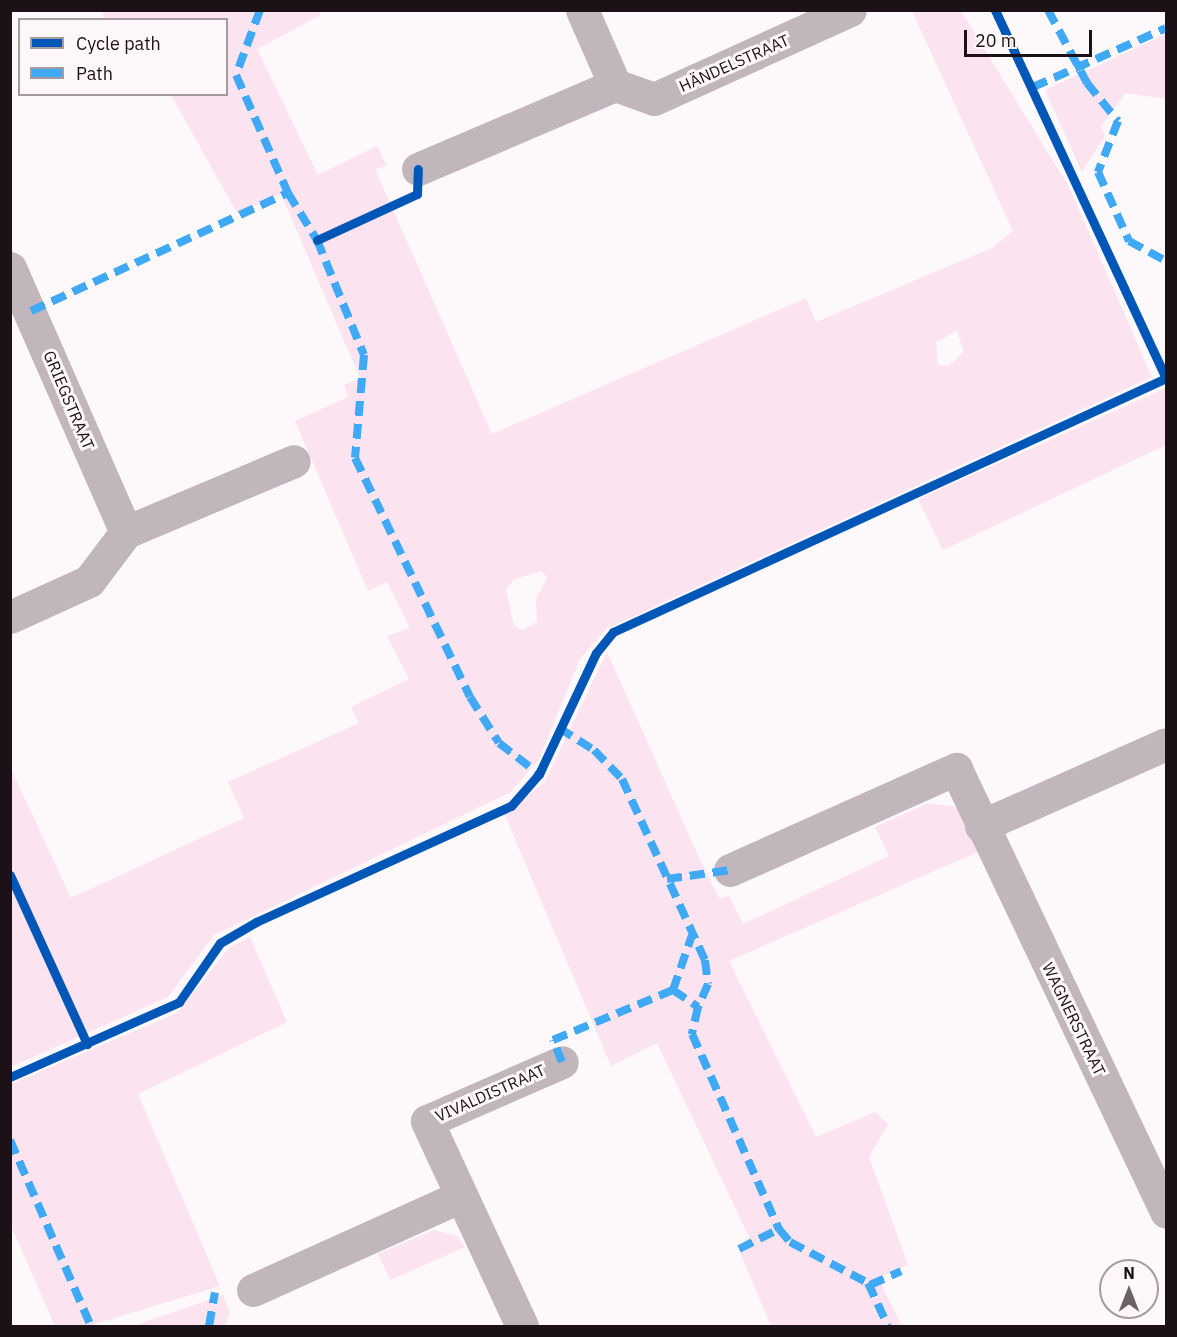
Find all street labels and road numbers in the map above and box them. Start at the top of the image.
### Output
street label: HÄNDELSTRAAT [676,30,792,96]
street label: GRIEGSTRAAT [40,348,98,452]
street label: WAGNERSTRAAT [1038,959,1110,1079]
street label: VIVALDISTRAAT [432,1060,548,1126]

